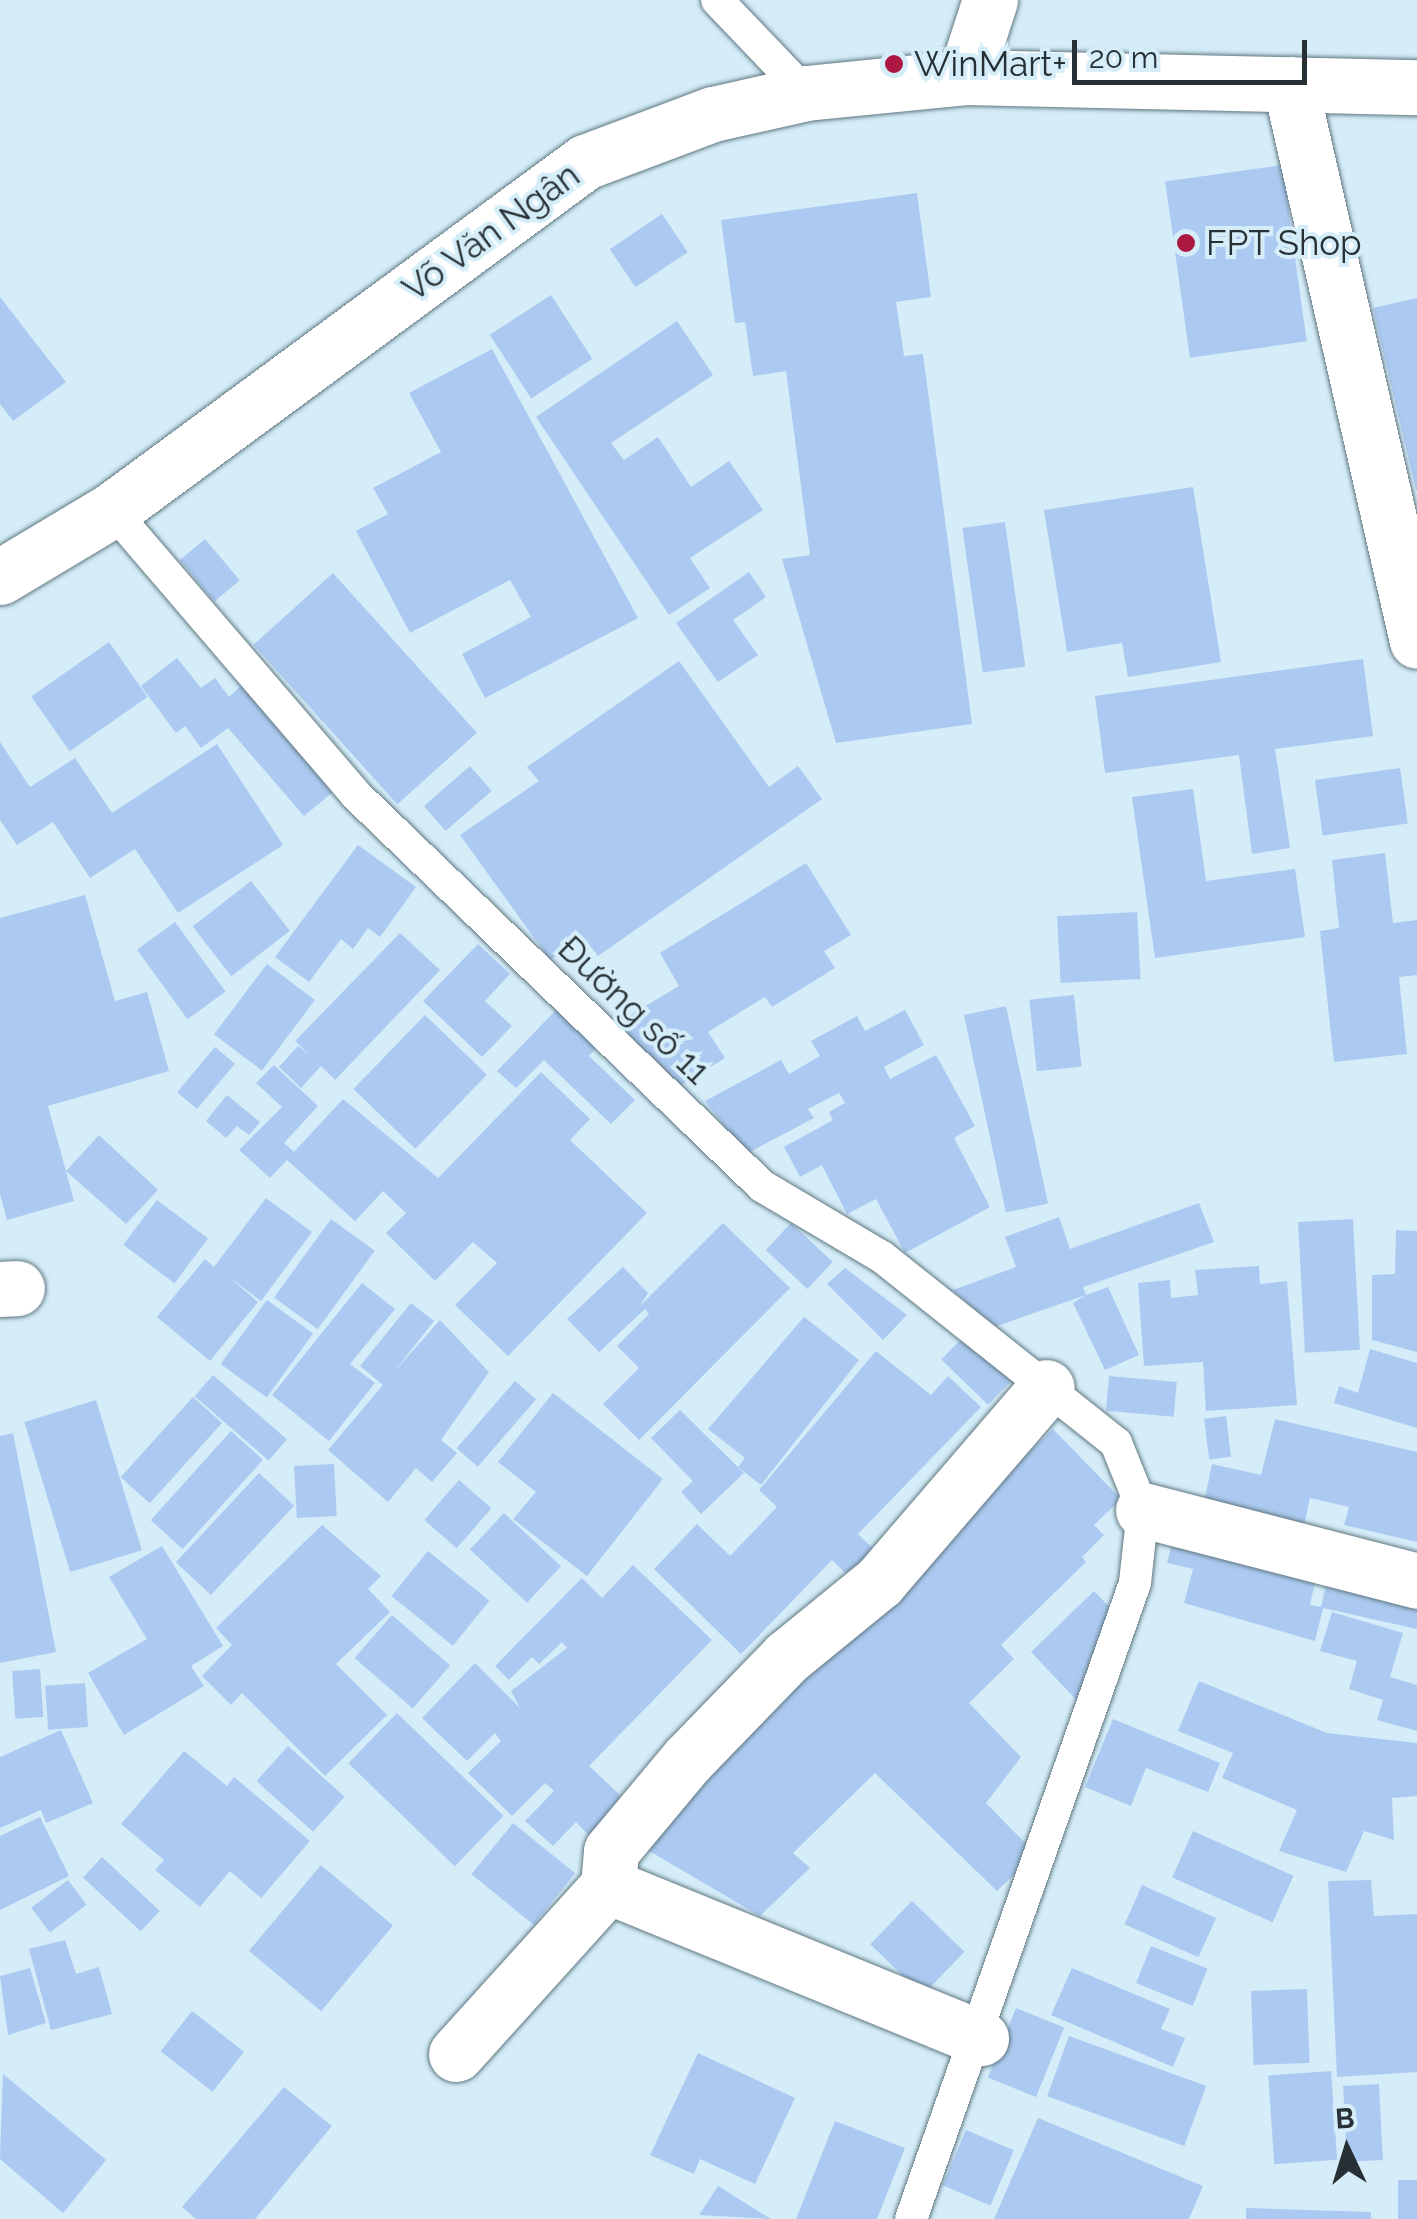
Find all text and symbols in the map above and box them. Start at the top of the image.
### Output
scale bar [1077,20,1312,82]
text: 20 m [1089,40,1158,75]
place label: WinMart+ [914,43,1067,85]
marker: WinMart+ [883,53,905,75]
street label: Võ Văn Ngân [394,153,588,311]
place label: FPT Shop [1206,222,1363,264]
marker: FPT Shop [1175,232,1197,254]
street label: Đường số 11 [549,927,719,1093]
north arrow [1297,2099,1397,2199]
text: B [1334,2101,1356,2136]

